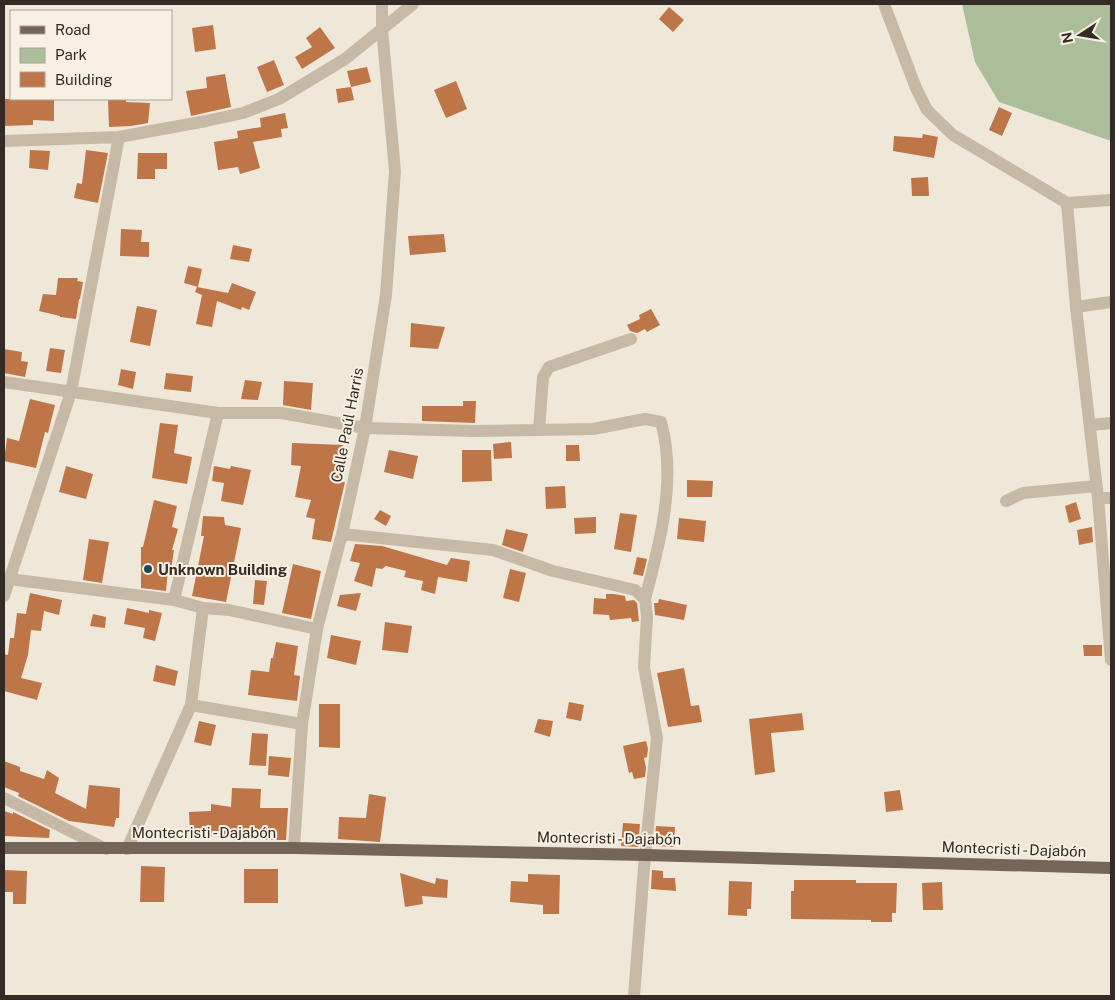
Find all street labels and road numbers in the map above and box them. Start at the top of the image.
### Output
street label: Calle Paúl Harris [328,366,366,484]
street label: Montecristi - Dajabón [132,824,276,841]
street label: Montecristi - Dajabón [537,828,681,848]
street label: Montecristi - Dajabón [941,838,1087,860]

